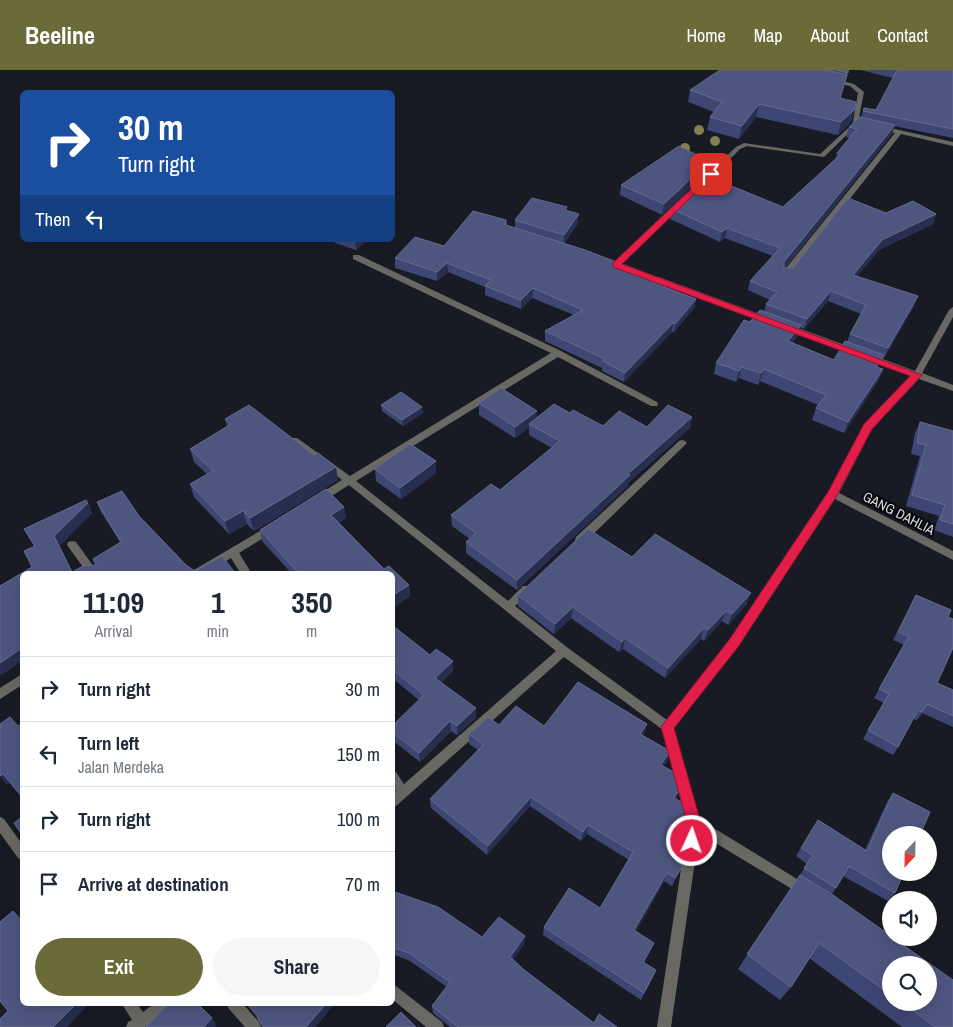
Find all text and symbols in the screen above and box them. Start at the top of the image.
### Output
text: Beeline [25,19,95,51]
text: Home [686,23,726,48]
text: Map [754,23,783,48]
text: About [811,23,849,48]
text: Contact [877,23,928,48]
text: 30 m [118,104,183,151]
icon: right [35,110,100,175]
text: Turn right [118,149,195,179]
pin [690,153,732,195]
icon: arrive [697,160,725,188]
icon: left [81,205,109,233]
text: Then [35,206,71,232]
street label: GANG DAHLIA [860,487,938,539]
text: 11:09 [83,582,144,622]
text: 1 [211,582,225,622]
text: 350 [291,582,332,622]
text: Arrival [94,620,132,642]
text: min [207,620,229,642]
text: m [306,620,317,642]
icon: right [35,675,63,703]
text: Turn right [78,676,150,702]
text: 30 m [345,676,380,702]
text: Turn left [78,730,139,756]
icon: left [35,740,63,768]
text: 150 m [337,741,380,767]
text: Jalan Merdeka [78,756,164,778]
icon: right [35,805,63,833]
text: Turn right [78,806,150,832]
text: 100 m [337,806,380,832]
position arrow [665,814,717,866]
north arrow [882,826,938,881]
map controls [882,826,937,1011]
icon: arrive [35,870,63,898]
text: Arrive at destination [78,871,229,897]
text: 70 m [345,871,380,897]
button: sound [882,891,937,946]
button: Exit [35,938,203,996]
button: Share [213,938,380,996]
button: search [882,956,937,1011]

